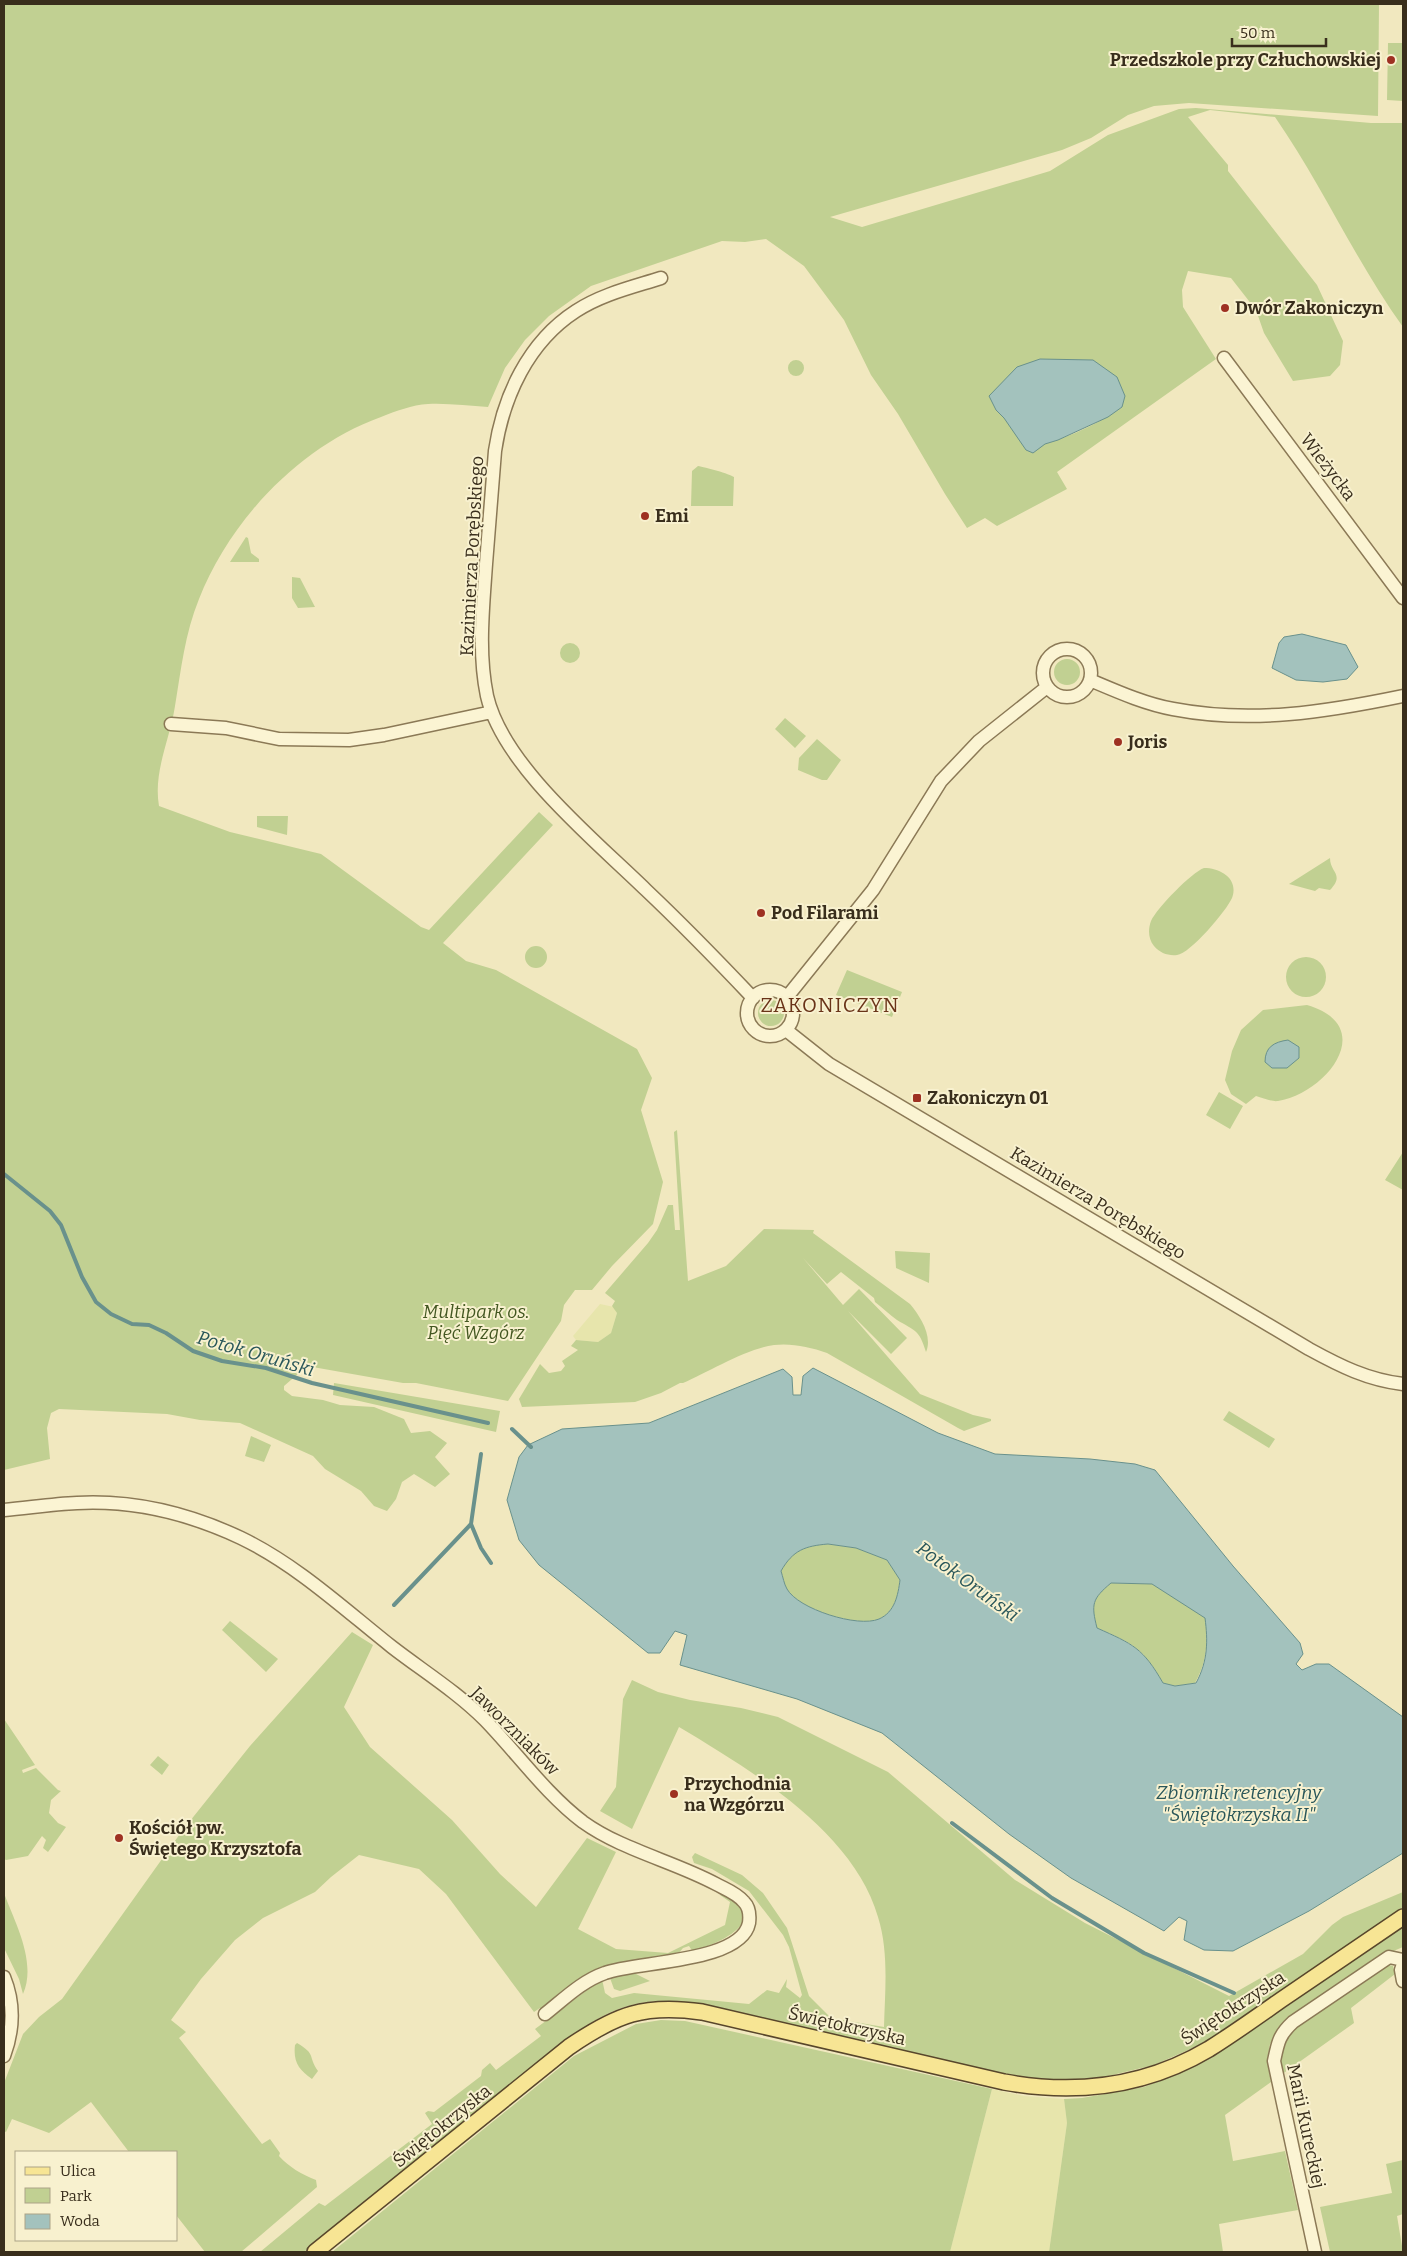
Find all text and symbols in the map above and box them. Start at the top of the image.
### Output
scale bar [1232,15,1326,47]
text: 50 m [1240,24,1276,42]
place label: Przedszkole przy Człuchowskiej [1110,49,1381,71]
marker: Przedszkole przy Człuchowskiej [1385,54,1397,66]
place label: Dwór Zakoniczyn [1235,297,1384,319]
marker: Dwór Zakoniczyn [1219,302,1231,314]
street label: Wieżycka [1295,429,1361,505]
street label: Kazimierza Porębskiego [456,455,488,657]
place label: Emi [655,505,689,527]
marker: Emi [639,510,651,522]
place label: Joris [1127,731,1167,753]
marker: Joris [1112,736,1124,748]
place label: Pod Filarami [771,902,879,924]
marker: Pod Filarami [755,907,767,919]
district label: ZAKONICZYN [760,993,900,1017]
place label: Zakoniczyn 01 [927,1087,1048,1109]
marker: Zakoniczyn 01 [911,1092,923,1104]
street label: Kazimierza Porębskiego [1006,1142,1190,1264]
park label: Multipark os. Pięć Wzgórz [423,1301,529,1344]
water label: Potok Oruński [195,1326,317,1381]
water label: Potok Oruński [912,1537,1023,1626]
street label: Jaworzniaków [465,1681,564,1780]
place label: Przychodnia na Wzgórzu [684,1773,791,1816]
water label: Zbiornik retencyjny "Świętokrzyska II" [1156,1781,1323,1826]
marker: Przychodnia na Wzgórzu [668,1788,680,1800]
place label: Kościół pw. Świętego Krzysztofa [129,1817,302,1860]
marker: Kościół pw. Świętego Krzysztofa [113,1832,125,1844]
street label: Świętokrzyska [1177,1966,1289,2050]
street label: Świętokrzyska [786,2002,908,2050]
street label: Marii Kureckiej [1282,2062,1330,2190]
street label: Świętokrzyska [389,2080,496,2172]
legend [15,2151,178,2241]
text: Ulica [60,2162,96,2180]
text: Park [60,2187,92,2205]
text: Woda [60,2212,100,2230]

